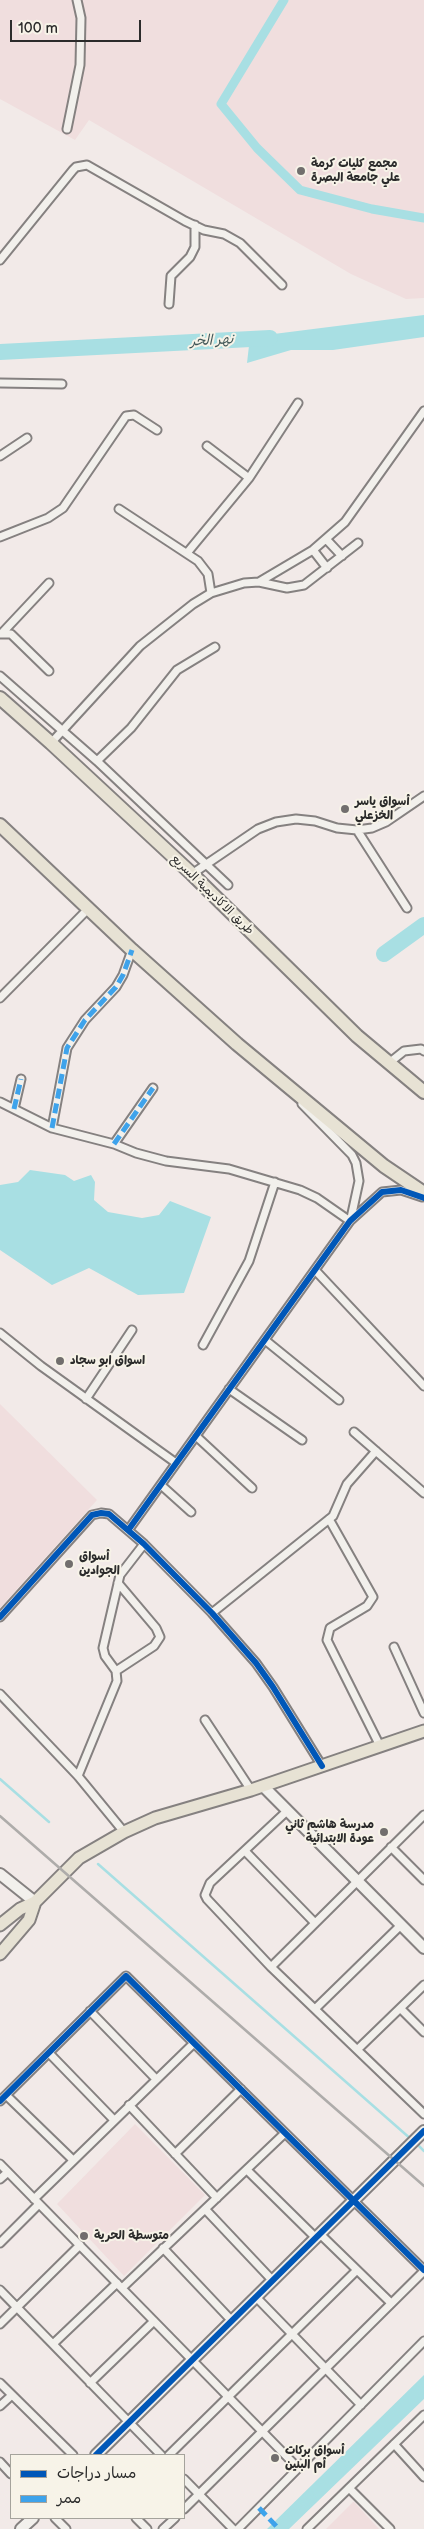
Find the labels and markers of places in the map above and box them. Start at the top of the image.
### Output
place label: مجمع كليات كرمة علي جامعة البصرة [311,157,400,185]
marker: مجمع كليات كرمة علي جامعة البصرة [295,165,307,177]
place label: أسواق ياسر الخزعلي [355,795,409,823]
marker: أسواق ياسر الخزعلي [339,803,351,815]
place label: اسواق ابو سجاد [70,1354,145,1368]
marker: اسواق ابو سجاد [54,1355,66,1367]
place label: أسواق الجوادين [79,1550,120,1578]
marker: أسواق الجوادين [63,1558,75,1570]
place label: مدرسة هاشم ثاني عودة الابتدائية [285,1818,374,1846]
marker: مدرسة هاشم ثاني عودة الابتدائية [378,1826,390,1838]
place label: متوسطة الحرية [94,2229,169,2243]
marker: متوسطة الحرية [78,2230,90,2242]
place label: أسواق بركات أم البنين [285,2444,344,2472]
marker: أسواق بركات أم البنين [269,2452,281,2464]

